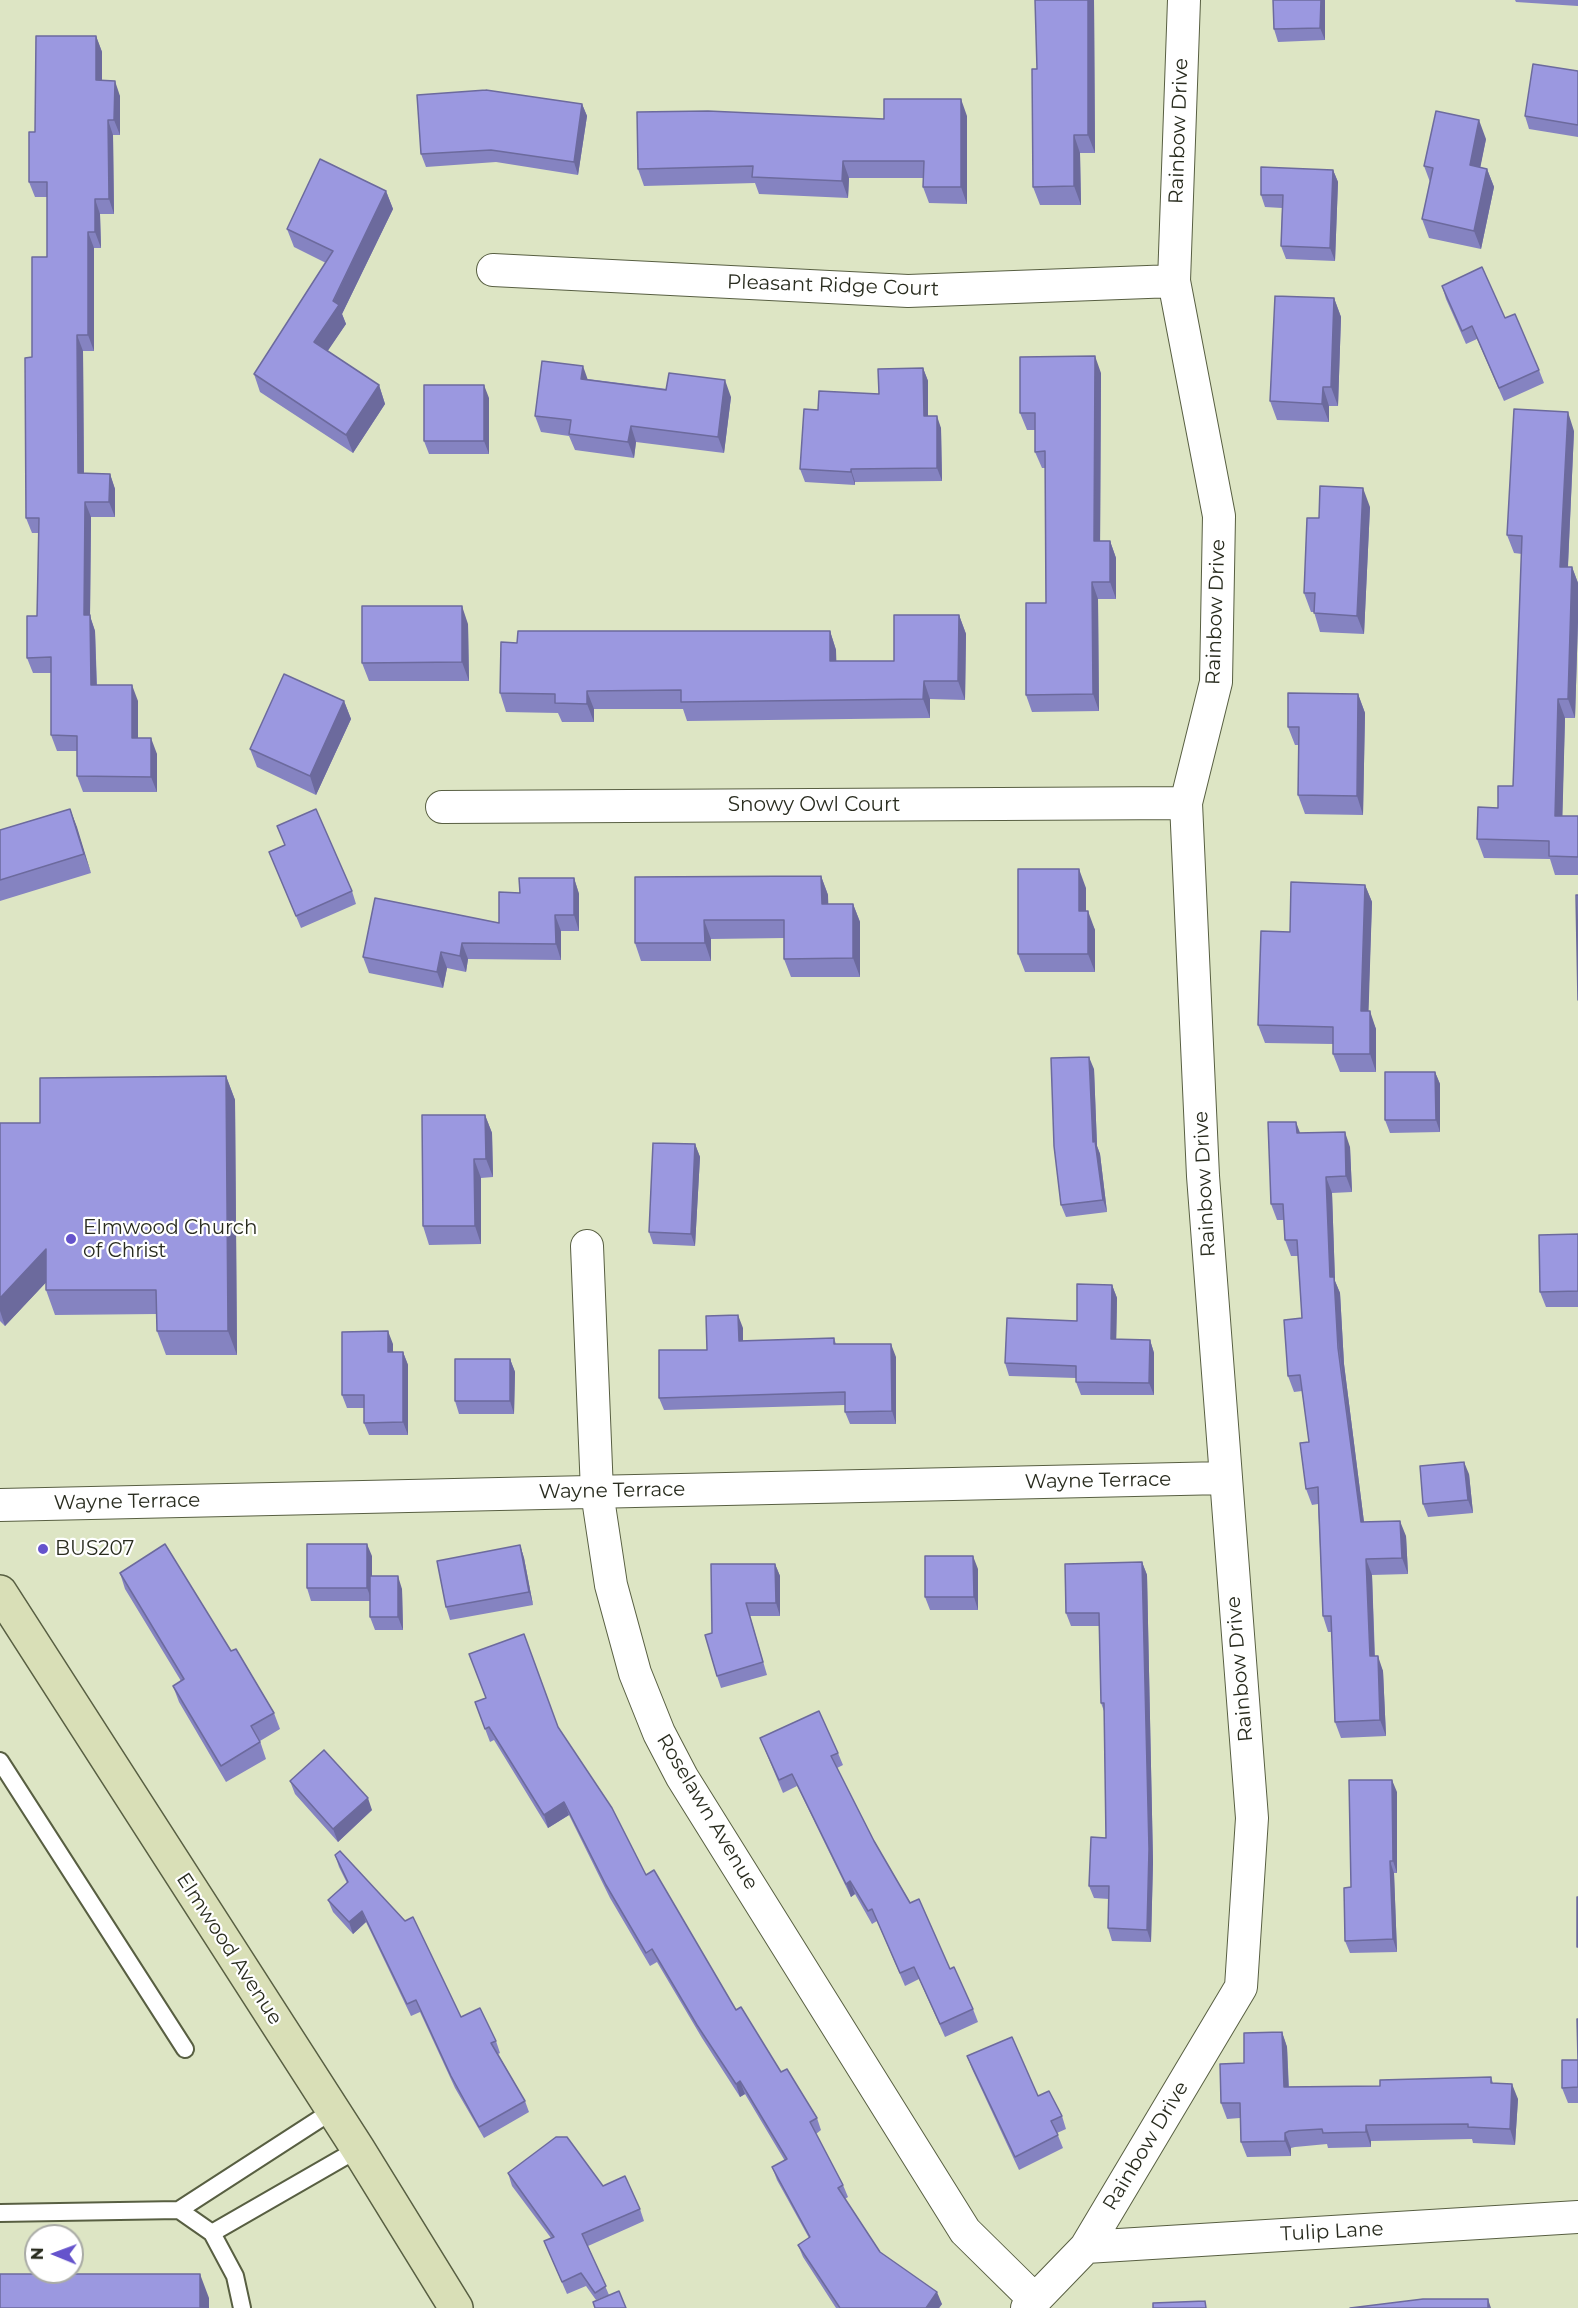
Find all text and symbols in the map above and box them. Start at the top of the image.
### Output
street label: Rainbow Drive [1164,58,1194,204]
street label: Pleasant Ridge Court [726,270,940,302]
street label: Rainbow Drive [1201,539,1231,685]
street label: Snowy Owl Court [728,793,900,817]
street label: Rainbow Drive [1189,1110,1221,1258]
place label: Elmwood Church of Christ [83,1216,257,1263]
marker: Elmwood Church of Christ [64,1232,78,1246]
street label: Wayne Terrace [1024,1468,1172,1494]
street label: Wayne Terrace [538,1478,686,1504]
street label: Wayne Terrace [53,1489,201,1515]
place label: BUS207 [55,1537,134,1561]
marker: BUS207 [36,1542,50,1556]
street label: Rainbow Drive [1222,1595,1258,1743]
street label: Roselawn Avenue [651,1730,763,1894]
street label: Elmwood Avenue [171,1868,287,2030]
street label: Rainbow Drive [1098,2077,1194,2215]
street label: Tulip Lane [1280,2217,1384,2247]
north arrow [24,2224,84,2284]
text: N [28,2247,47,2260]

